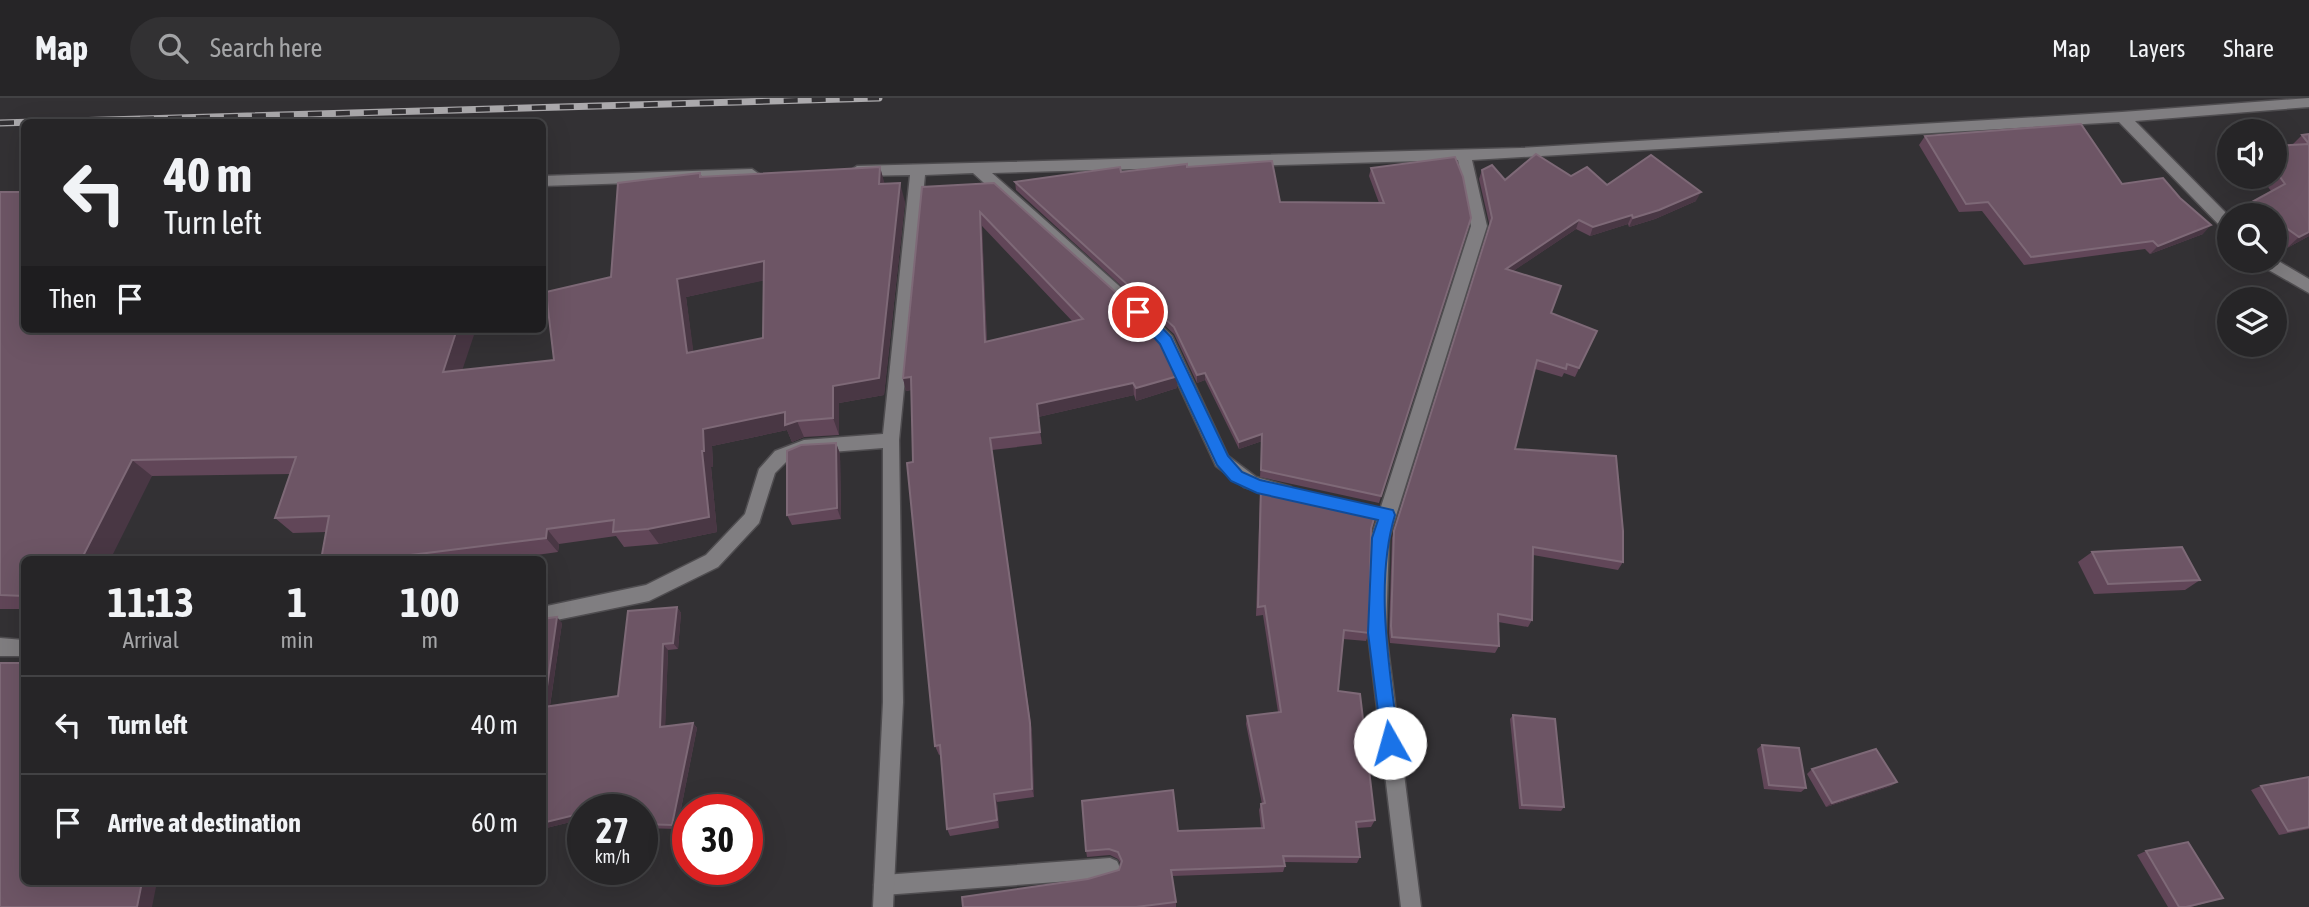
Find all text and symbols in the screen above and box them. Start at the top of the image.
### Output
search box [130,17,620,80]
text: Map [35,29,88,67]
icon: search [154,29,192,67]
text: Search here [210,33,322,63]
text: Map [2052,35,2091,62]
text: Layers [2129,35,2185,62]
text: Share [2223,35,2274,62]
map controls [2217,119,2287,357]
button: sound [2217,119,2287,189]
text: 40 m [164,146,252,202]
icon: left [49,147,140,238]
button: search [2217,203,2287,273]
text: Turn left [164,204,262,241]
icon: arrive [111,280,149,318]
pin [1108,282,1168,342]
text: Then [49,284,97,314]
button: layers [2217,287,2287,357]
icon: arrive [1119,293,1157,331]
text: 11:13 [108,578,194,626]
text: 1 [287,578,307,626]
text: 100 [400,578,459,626]
text: Arrival [123,627,179,653]
text: min [281,627,314,653]
text: m [422,627,438,653]
icon: left [49,706,87,744]
position arrow [1353,706,1427,780]
text: Turn left [108,710,188,740]
text: 40 m [471,710,518,740]
speed limit sign: 30 [672,794,763,885]
icon: arrive [49,804,87,842]
text: Arrive at destination [108,808,301,838]
text: 60 m [471,808,518,838]
text: 27 [596,810,629,850]
text: km/h [595,846,630,867]

